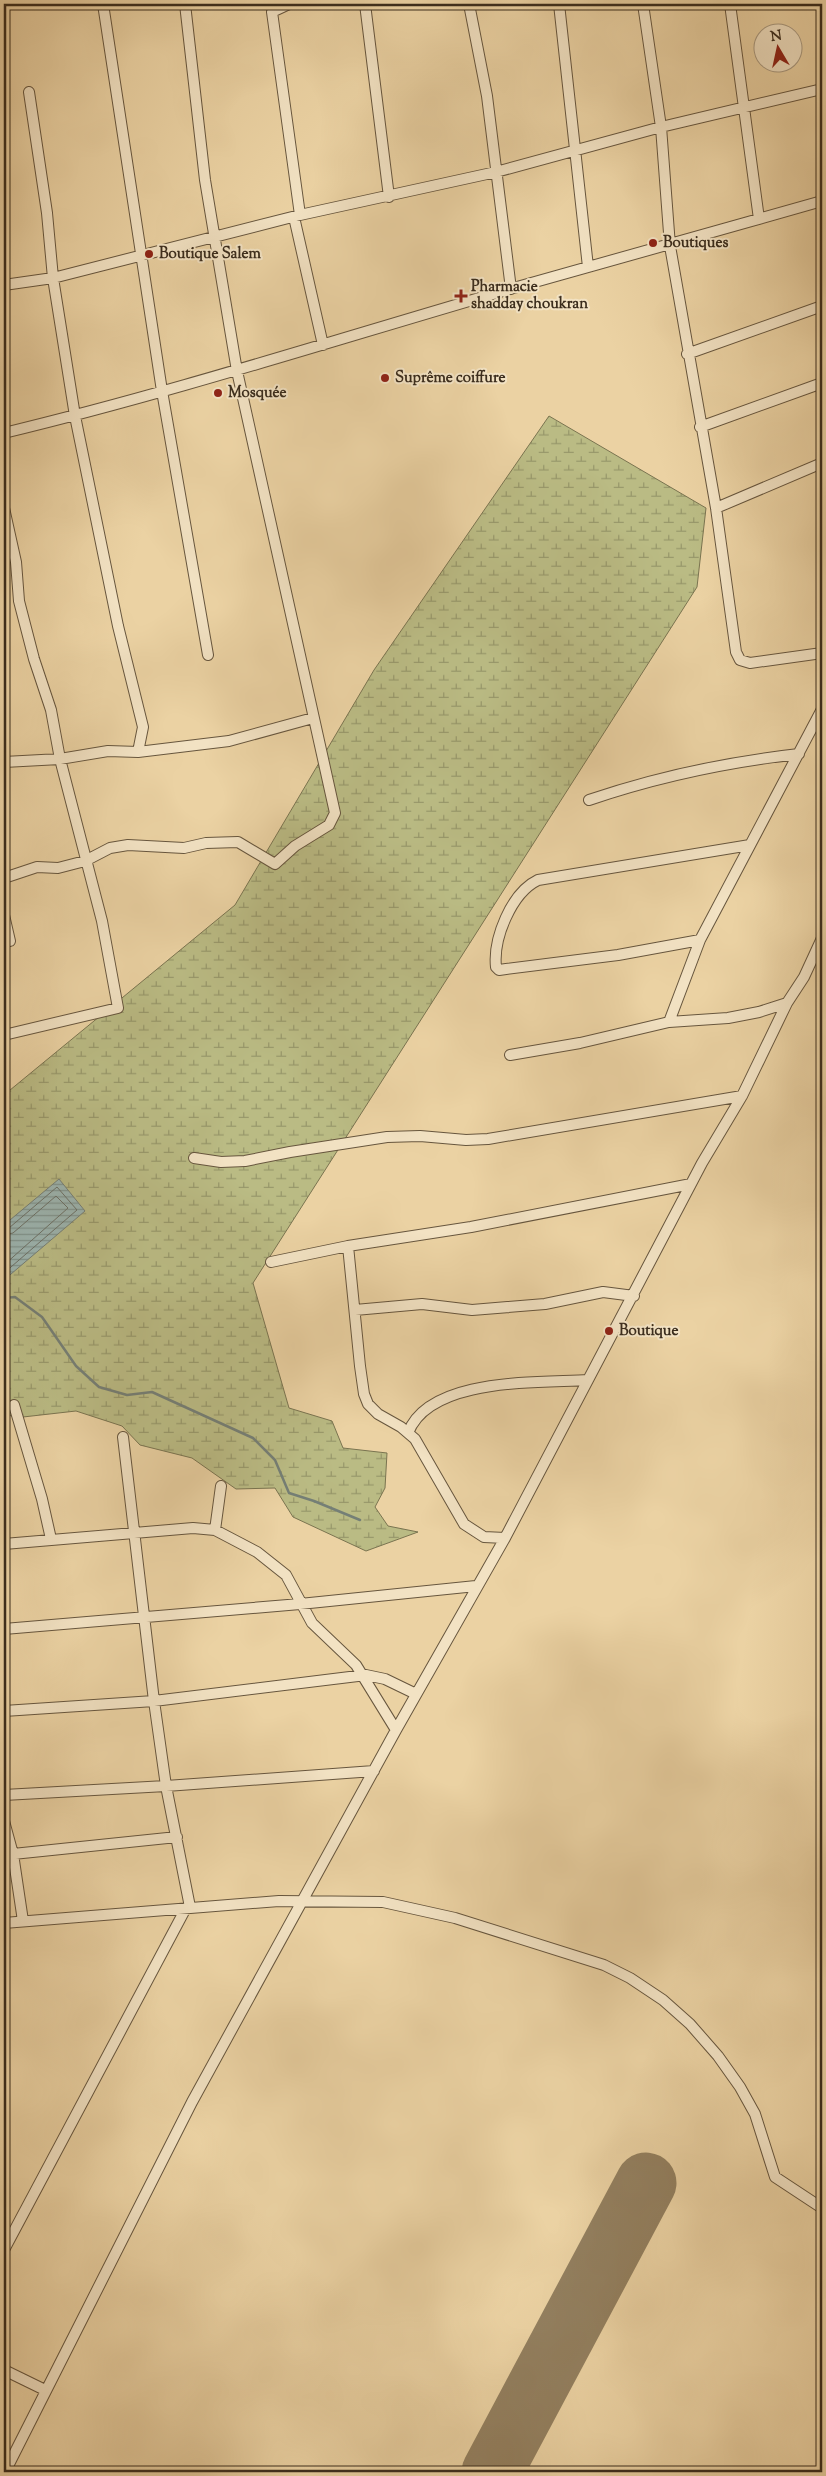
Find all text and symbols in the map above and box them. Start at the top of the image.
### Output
north arrow [754,22,804,72]
text: N [769,26,783,48]
place label: Boutiques [663,233,728,254]
marker: Boutiques [647,237,659,249]
place label: Boutique Salem [159,244,262,265]
marker: Boutique Salem [143,248,155,260]
place label: Pharmacie shadday choukran [471,277,588,315]
marker: Pharmacie shadday choukran [455,290,467,302]
place label: Suprême coiffure [395,368,506,389]
marker: Suprême coiffure [379,372,391,384]
place label: Mosquée [228,383,287,404]
marker: Mosquée [212,387,224,399]
place label: Boutique [619,1321,678,1342]
marker: Boutique [603,1325,615,1337]

